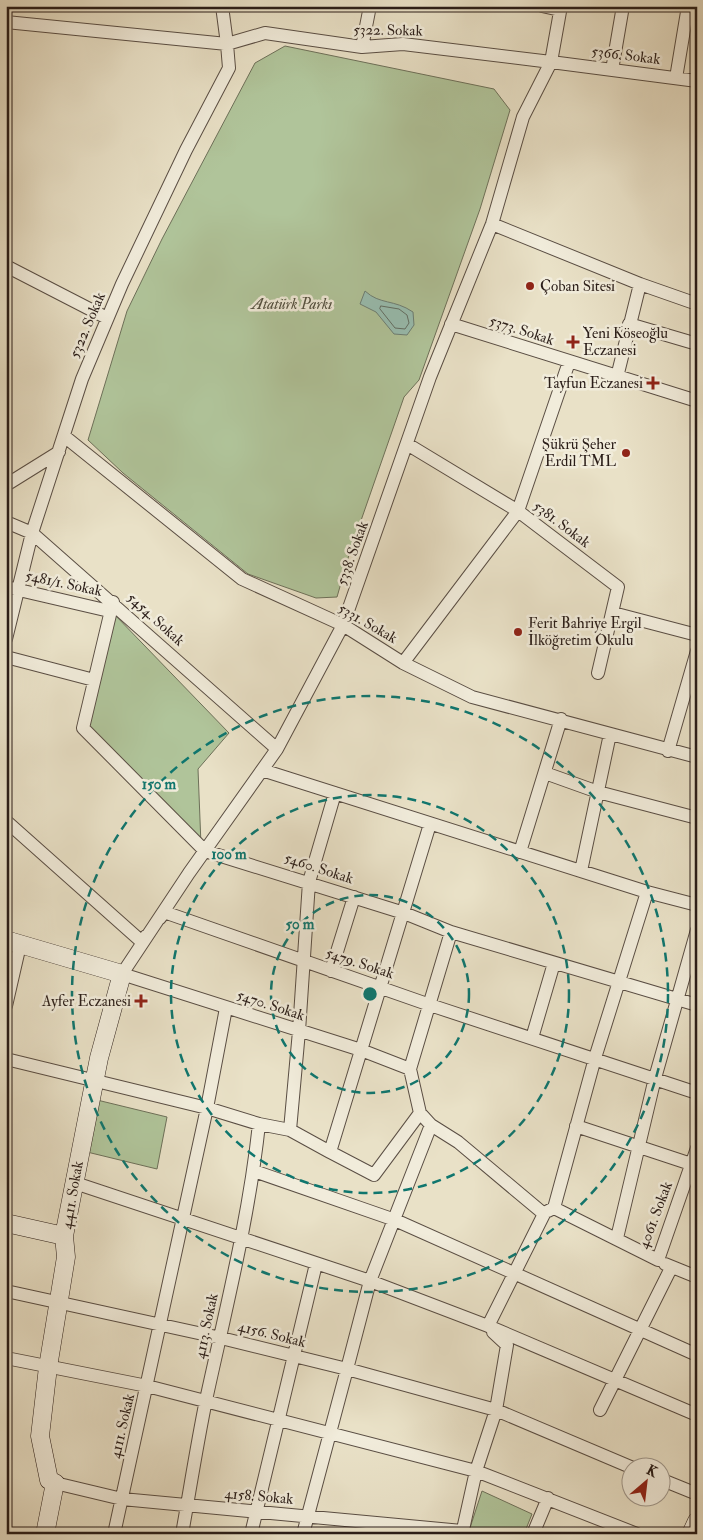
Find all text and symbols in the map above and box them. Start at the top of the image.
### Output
street label: 5322. Sokak [353,20,423,41]
street label: 5366. Sokak [590,42,662,69]
place label: Çoban Sitesi [540,277,615,296]
marker: Çoban Sitesi [524,280,536,292]
street label: 5322. Sokak [65,289,110,361]
park label: Atatürk Parkı [250,295,332,314]
street label: 5373. Sokak [487,311,557,350]
place label: Yeni Köseoğlu Eczanesi [583,324,668,360]
marker: Yeni Köseoğlu Eczanesi [567,336,579,348]
place label: Tayfun Eczanesi [544,374,643,393]
marker: Tayfun Eczanesi [647,377,659,389]
place label: Şükrü Şeher Erdil TML [542,435,616,471]
marker: Şükrü Şeher Erdil TML [620,447,632,459]
street label: 5381. Sokak [529,497,594,552]
street label: 5338. Sokak [332,518,373,588]
street label: 5481/1. Sokak [24,566,104,601]
street label: 5454. Sokak [123,589,188,650]
street label: 5331. Sokak [335,599,401,648]
place label: Ferit Bahriye Ergil İlköğretim Okulu [528,614,642,650]
marker: Ferit Bahriye Ergil İlköğretim Okulu [512,626,524,638]
text: 150 m [142,775,176,794]
text: 100 m [211,845,247,864]
street label: 5460. Sokak [282,848,356,889]
text: 50 m [286,915,315,934]
street label: 5479. Sokak [323,944,396,983]
centre of rings [361,985,379,1003]
street label: 5470. Sokak [234,986,307,1025]
place label: Ayfer Eczanesi [41,992,131,1011]
marker: Ayfer Eczanesi [135,995,147,1007]
street label: 4411. Sokak [57,1160,88,1231]
street label: 4061. Sokak [634,1179,677,1252]
street label: 4113. Sokak [190,1292,223,1361]
street label: 4156. Sokak [236,1317,308,1352]
street label: 4111. Sokak [106,1392,139,1460]
north arrow [620,1458,670,1508]
text: K [644,1461,661,1481]
street label: 4158. Sokak [224,1484,294,1509]

